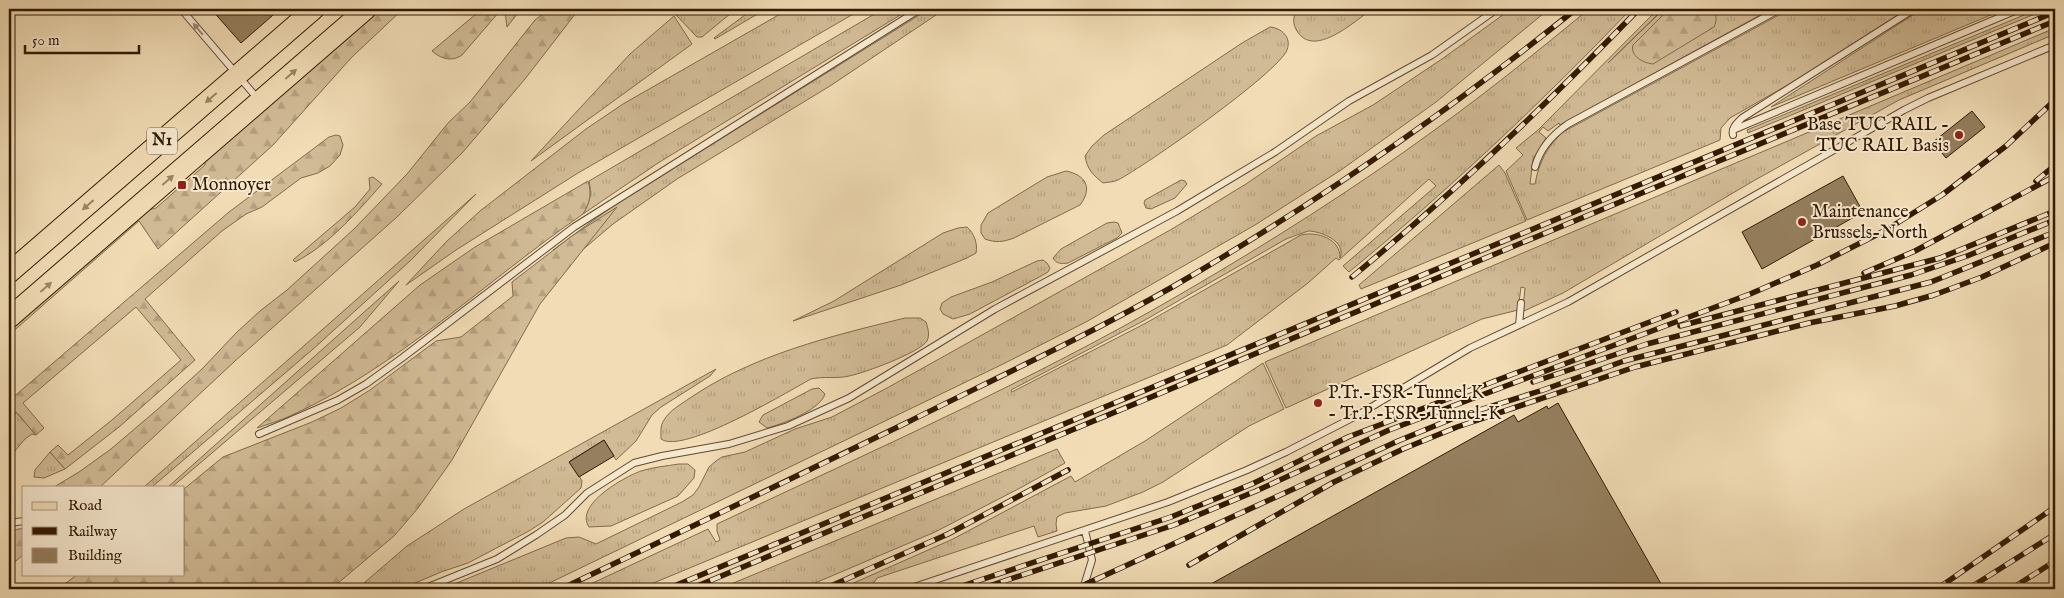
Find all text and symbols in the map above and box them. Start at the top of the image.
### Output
scale bar [25,22,139,54]
one-way arrow [193,23,204,35]
text: 50 m [32,31,60,50]
one-way arrow [285,68,298,79]
one-way arrow [206,92,218,104]
place label: Base TUC RAIL - TUC RAIL Basis [1807,114,1949,158]
road number: N1 [147,128,177,154]
marker: Base TUC RAIL - TUC RAIL Basis [1953,129,1965,141]
one-way arrow [162,174,174,186]
place label: Monnoyer [192,174,271,197]
marker: Monnoyer [176,179,188,191]
one-way arrow [82,199,95,210]
place label: Maintenance Brussels-North [1812,201,1928,245]
marker: Maintenance Brussels-North [1796,216,1808,228]
one-way arrow [39,281,52,292]
place label: P.Tr.-FSR-Tunnel K - Tr.P.-FSR-Tunnel-K [1328,382,1502,426]
marker: P.Tr.-FSR-Tunnel K - Tr.P.-FSR-Tunnel-K [1312,397,1324,409]
legend [22,486,185,576]
text: Road [68,496,103,515]
text: Railway [68,522,118,541]
text: Building [68,546,123,565]

